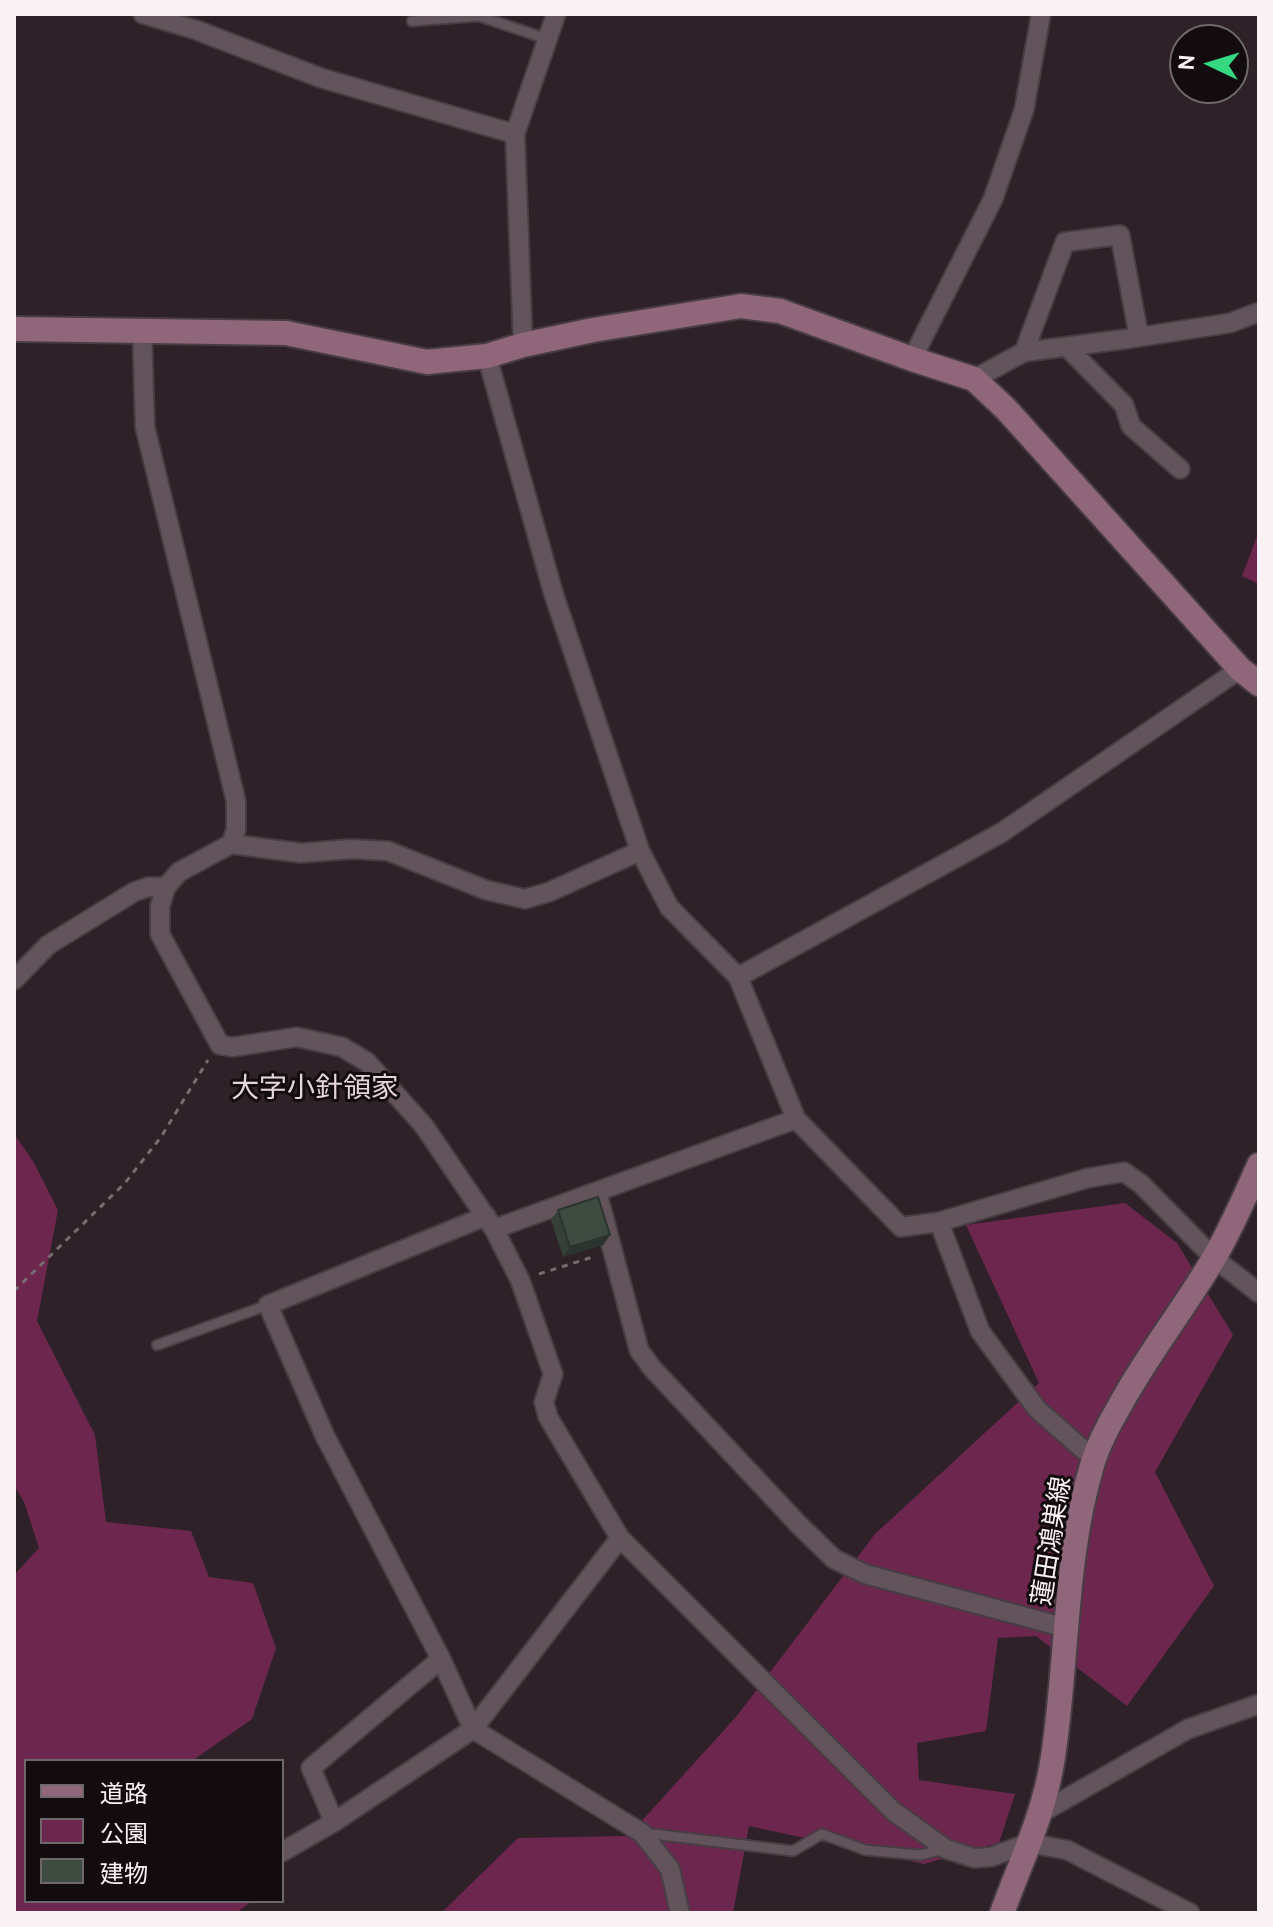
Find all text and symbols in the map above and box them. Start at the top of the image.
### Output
north arrow [1169,24,1249,104]
text: N [1173,54,1201,71]
district label: 大字小針領家 [231,1072,399,1106]
street label: 蓮田鴻巣線 [1026,1474,1078,1608]
legend [24,1759,284,1903]
text: 道路 [100,1779,148,1808]
text: 公園 [100,1819,148,1848]
text: 建物 [100,1859,148,1888]

